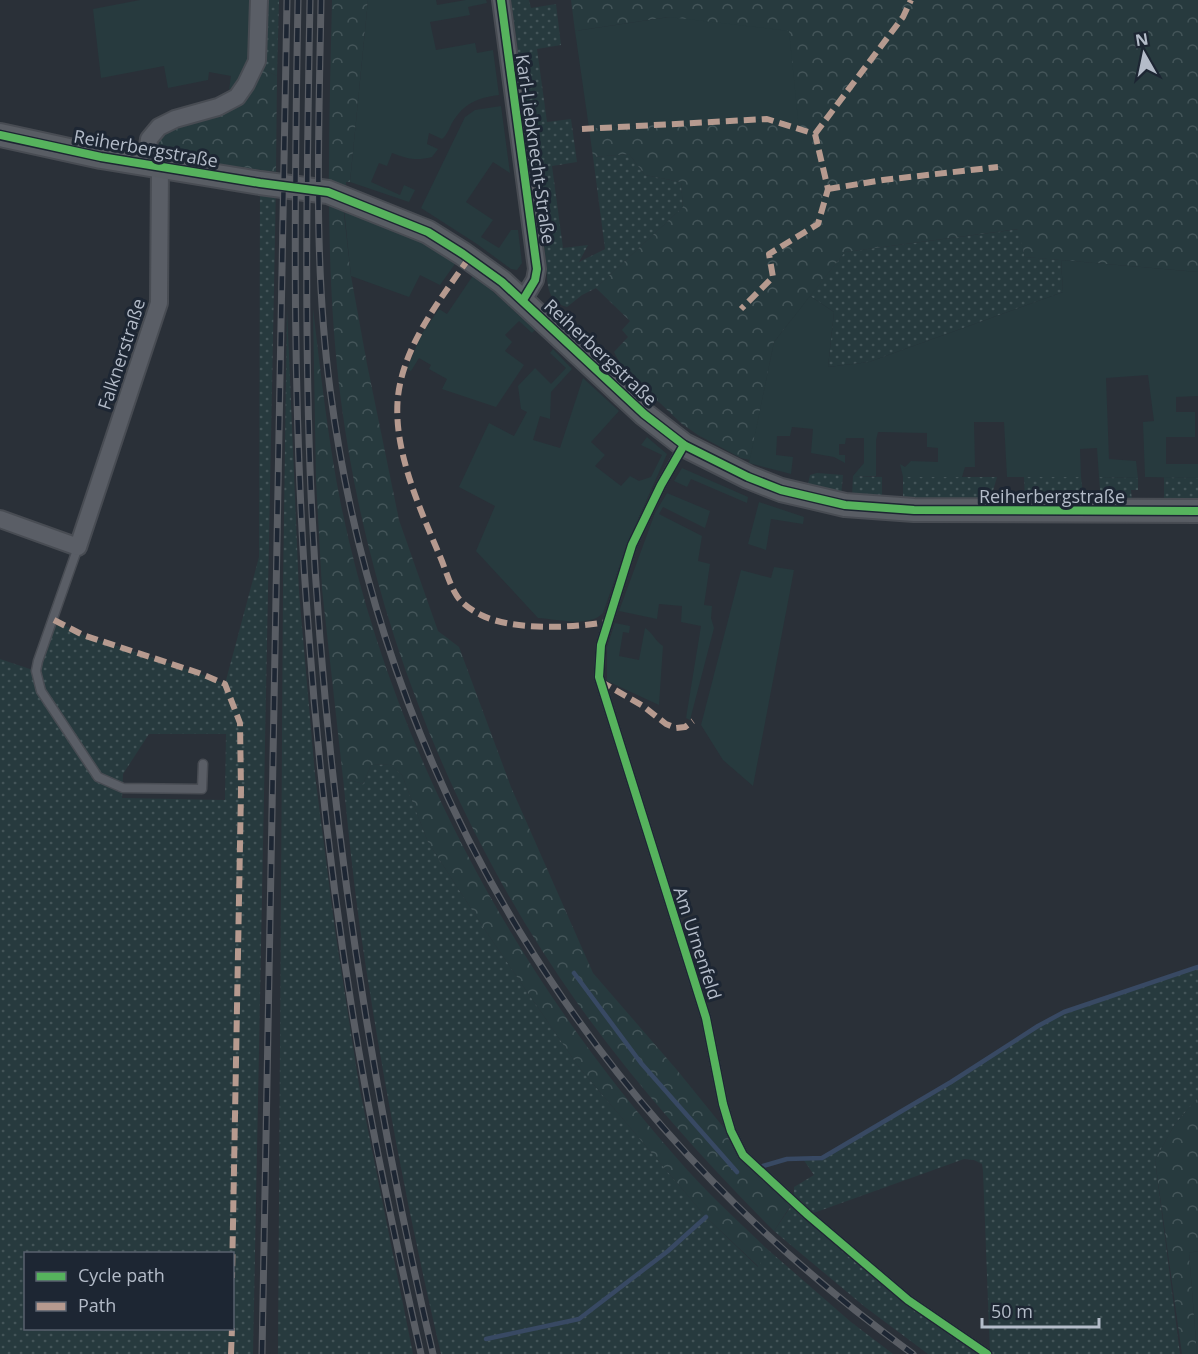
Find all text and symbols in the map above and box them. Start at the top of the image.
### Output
north arrow [1114,24,1174,84]
text: N [1134,27,1150,51]
street label: Karl-Liebknecht-Straße [511,53,561,245]
street label: Reiherbergstraße [72,123,220,173]
street label: Reiherbergstraße [539,293,663,411]
street label: Falknerstraße [92,295,150,413]
street label: Reiherbergstraße [979,484,1125,508]
street label: Am Urnenfeld [668,884,728,1002]
legend [24,1252,234,1330]
text: Cycle path [78,1263,165,1287]
scale bar [982,1291,1099,1329]
text: Path [78,1293,116,1317]
text: 50 m [991,1299,1033,1323]

